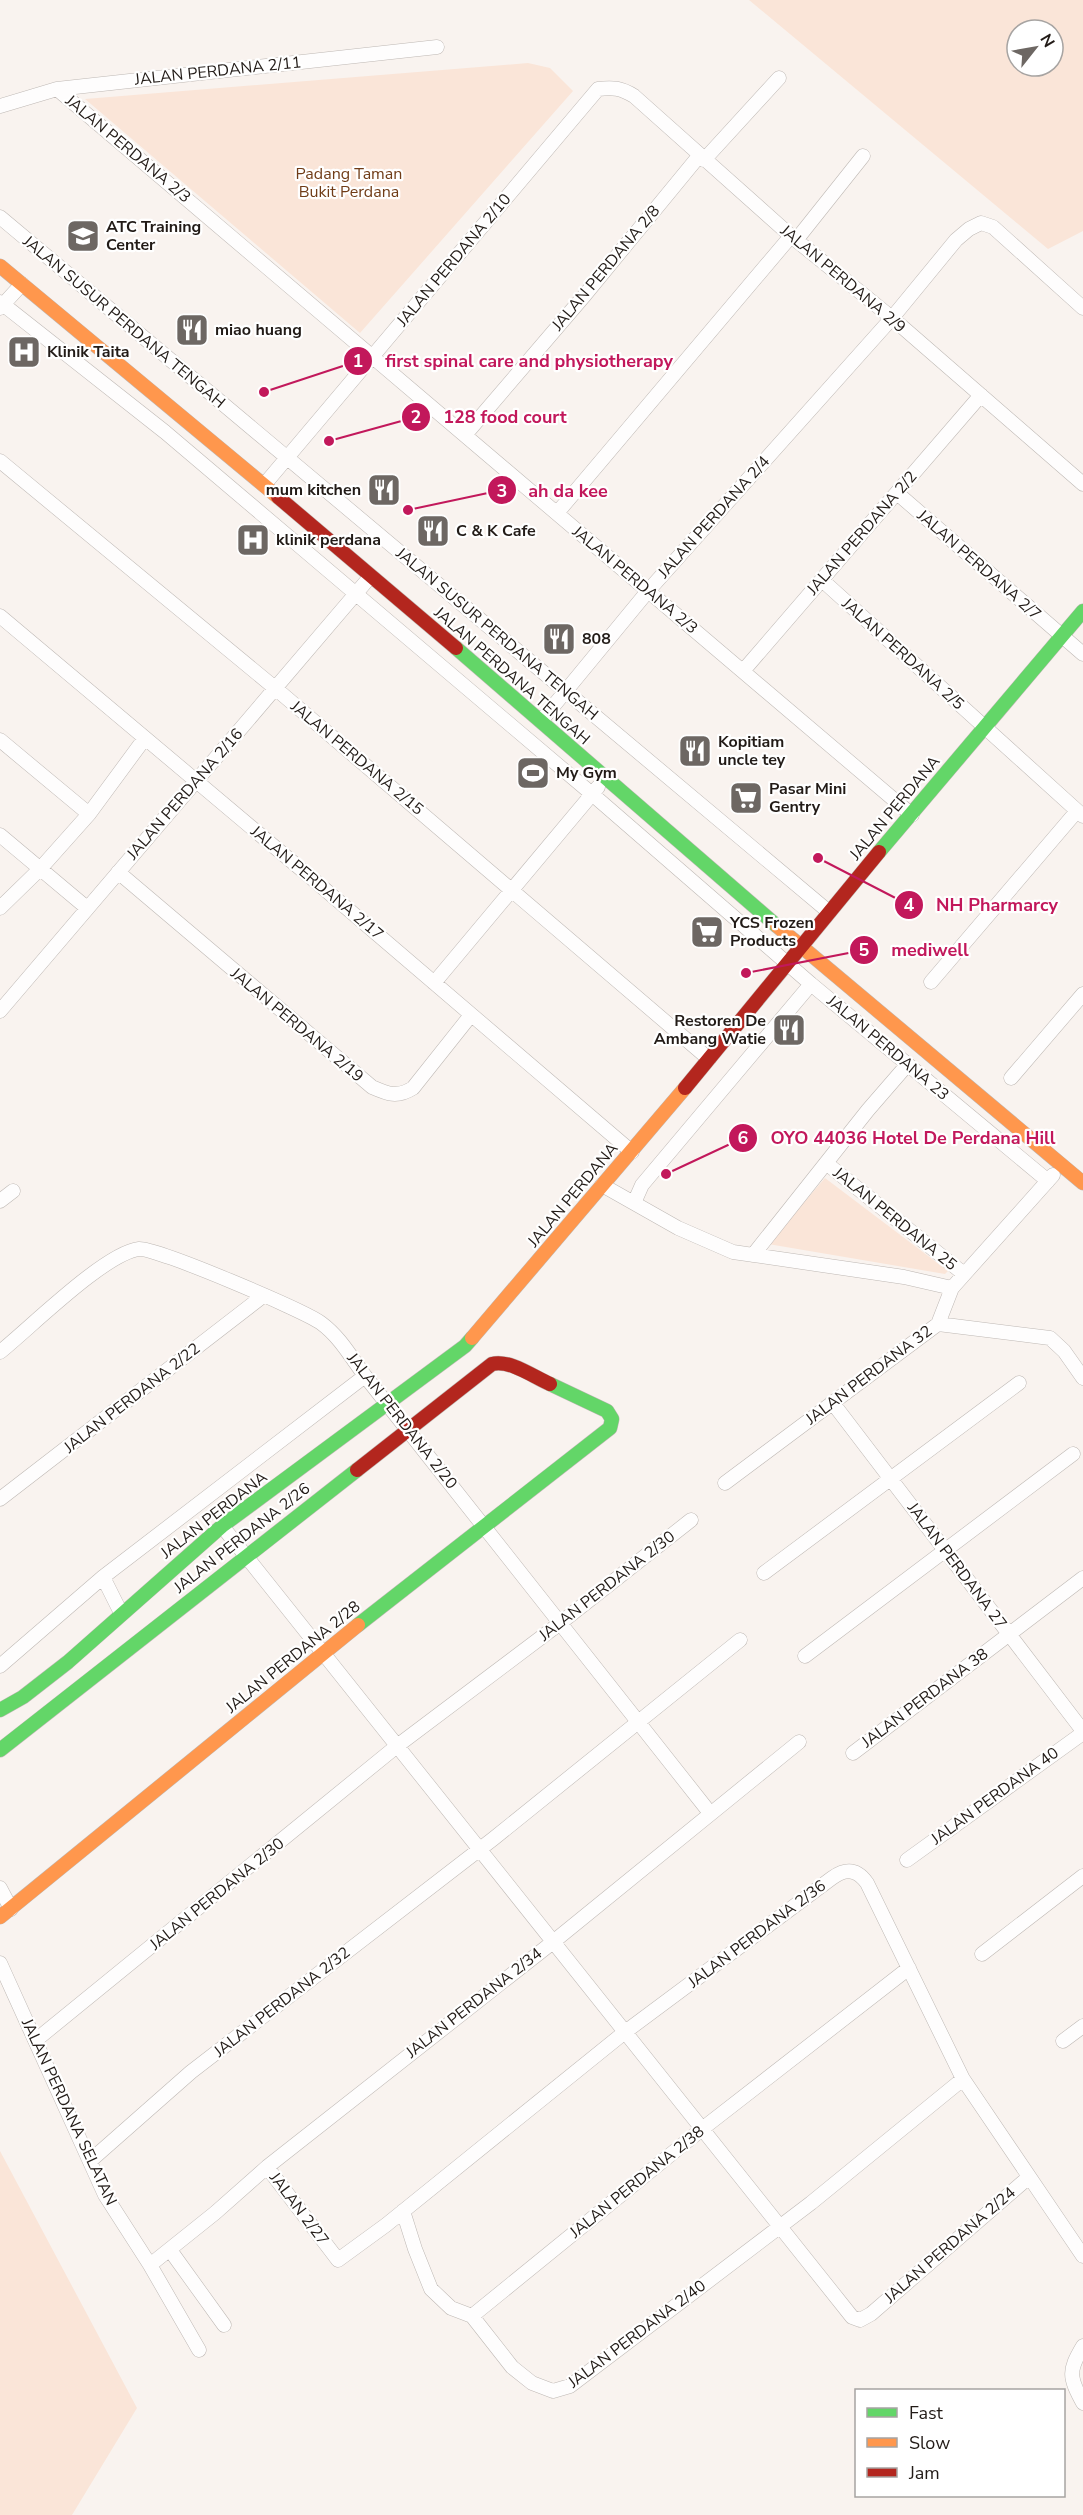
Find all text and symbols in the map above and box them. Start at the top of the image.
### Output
north arrow [1005,18,1065,78]
text: N [1034,30,1060,52]
street label: JALAN PERDANA 2/11 [133,51,302,91]
street label: JALAN PERDANA 2/3 [60,89,195,208]
park label: Padang Taman Bukit Perdana [296,163,402,203]
street label: JALAN PERDANA 2/10 [391,189,516,332]
street label: JALAN PERDANA 2/8 [546,201,665,336]
place label: ATC Training Center [106,216,201,256]
school or university icon: ATC Training Center [65,218,101,254]
street label: JALAN PERDANA 2/9 [775,219,910,338]
street label: JALAN SUSUR PERDANA TENGAH [17,230,230,413]
restaurant icon: miao huang [174,312,210,348]
place label: miao huang [215,319,302,341]
hospital icon: Klinik Taita [6,334,42,370]
place label: Klinik Taita [47,341,130,363]
callout: first spinal care and physiotherapy [343,343,684,379]
text: 1 [353,349,363,373]
text: first spinal care and physiotherapy [385,349,673,373]
callout: 128 food court [401,399,579,435]
text: 2 [411,405,421,429]
text: 128 food court [443,405,567,429]
street label: JALAN PERDANA 2/4 [652,451,775,584]
street label: JALAN PERDANA 2/2 [801,466,922,600]
restaurant icon: mum kitchen [366,472,402,508]
callout: ah da kee [487,472,620,508]
place label: mum kitchen [266,479,361,501]
text: 3 [497,479,507,503]
text: ah da kee [528,479,608,503]
street label: JALAN PERDANA 2/7 [912,504,1046,625]
restaurant icon: C & K Cafe [415,513,451,549]
place label: C & K Cafe [456,520,536,542]
street label: JALAN PERDANA 2/3 [567,520,702,639]
hospital icon: klinik perdana [235,522,271,558]
place label: klinik perdana [276,529,381,551]
street label: JALAN SUSUR PERDANA TENGAH [390,542,603,725]
street label: JALAN PERDANA 2/5 [836,592,969,715]
street label: JALAN PERDANA TENGAH [428,601,595,750]
restaurant icon: 808 [541,621,577,657]
place label: 808 [582,628,611,650]
street label: JALAN PERDANA 2/15 [285,695,428,820]
street label: JALAN PERDANA 2/16 [121,724,248,865]
place label: Kopitiam uncle tey [718,731,786,771]
restaurant icon: Kopitiam uncle tey [677,733,713,769]
street label: JALAN PERDANA [844,751,945,866]
sports icon: My Gym [515,755,551,791]
place label: My Gym [556,762,617,784]
place label: Pasar Mini Gentry [769,778,846,818]
supermarket icon: Pasar Mini Gentry [728,780,764,816]
street label: JALAN PERDANA 2/17 [245,820,388,945]
callout: NH Pharmarcy [894,887,1070,923]
text: 4 [904,893,915,917]
text: NH Pharmarcy [936,893,1059,917]
place label: YCS Frozen Products [729,912,814,952]
supermarket icon: YCS Frozen Products [689,914,725,950]
callout: mediwell [849,932,980,968]
text: 5 [859,938,870,962]
text: mediwell [891,938,969,962]
street label: JALAN PERDANA 2/19 [225,962,368,1087]
street label: JALAN PERDANA 23 [822,990,954,1106]
place label: Restoren De Ambang Watie [654,1010,766,1050]
restaurant icon: Restoren De Ambang Watie [771,1012,807,1048]
callout: OYO 44036 Hotel De Perdana Hill [728,1120,1067,1156]
text: 6 [738,1126,749,1150]
text: OYO 44036 Hotel De Perdana Hill [770,1126,1056,1150]
street label: JALAN PERDANA [522,1138,623,1253]
street label: JALAN PERDANA 25 [828,1162,961,1276]
street label: JALAN PERDANA 32 [800,1320,937,1430]
street label: JALAN PERDANA 2/22 [59,1338,205,1459]
street label: JALAN PERDANA 2/20 [341,1348,462,1494]
street label: JALAN PERDANA [155,1466,272,1564]
street label: JALAN PERDANA 2/26 [169,1478,315,1599]
street label: JALAN PERDANA 27 [902,1497,1012,1634]
street label: JALAN PERDANA 2/30 [534,1526,680,1647]
street label: JALAN PERDANA 2/28 [220,1596,365,1719]
street label: JALAN PERDANA 38 [856,1643,993,1753]
street label: JALAN PERDANA 40 [926,1742,1063,1850]
street label: JALAN PERDANA 2/30 [144,1833,289,1956]
street label: JALAN PERDANA 2/36 [683,1875,830,1994]
street label: JALAN PERDANA 2/32 [209,1942,355,2063]
street label: JALAN PERDANA 2/34 [401,1943,547,2064]
street label: JALAN PERDANA SELATAN [16,2014,122,2209]
street label: JALAN PERDANA 2/38 [564,2121,709,2244]
street label: JALAN 2/27 [264,2167,334,2250]
street label: JALAN PERDANA 2/24 [879,2182,1021,2309]
street label: JALAN PERDANA 2/40 [563,2275,710,2394]
legend [855,2389,1065,2497]
text: Fast [909,2401,944,2425]
text: Slow [909,2431,950,2455]
text: Jam [908,2461,940,2485]

